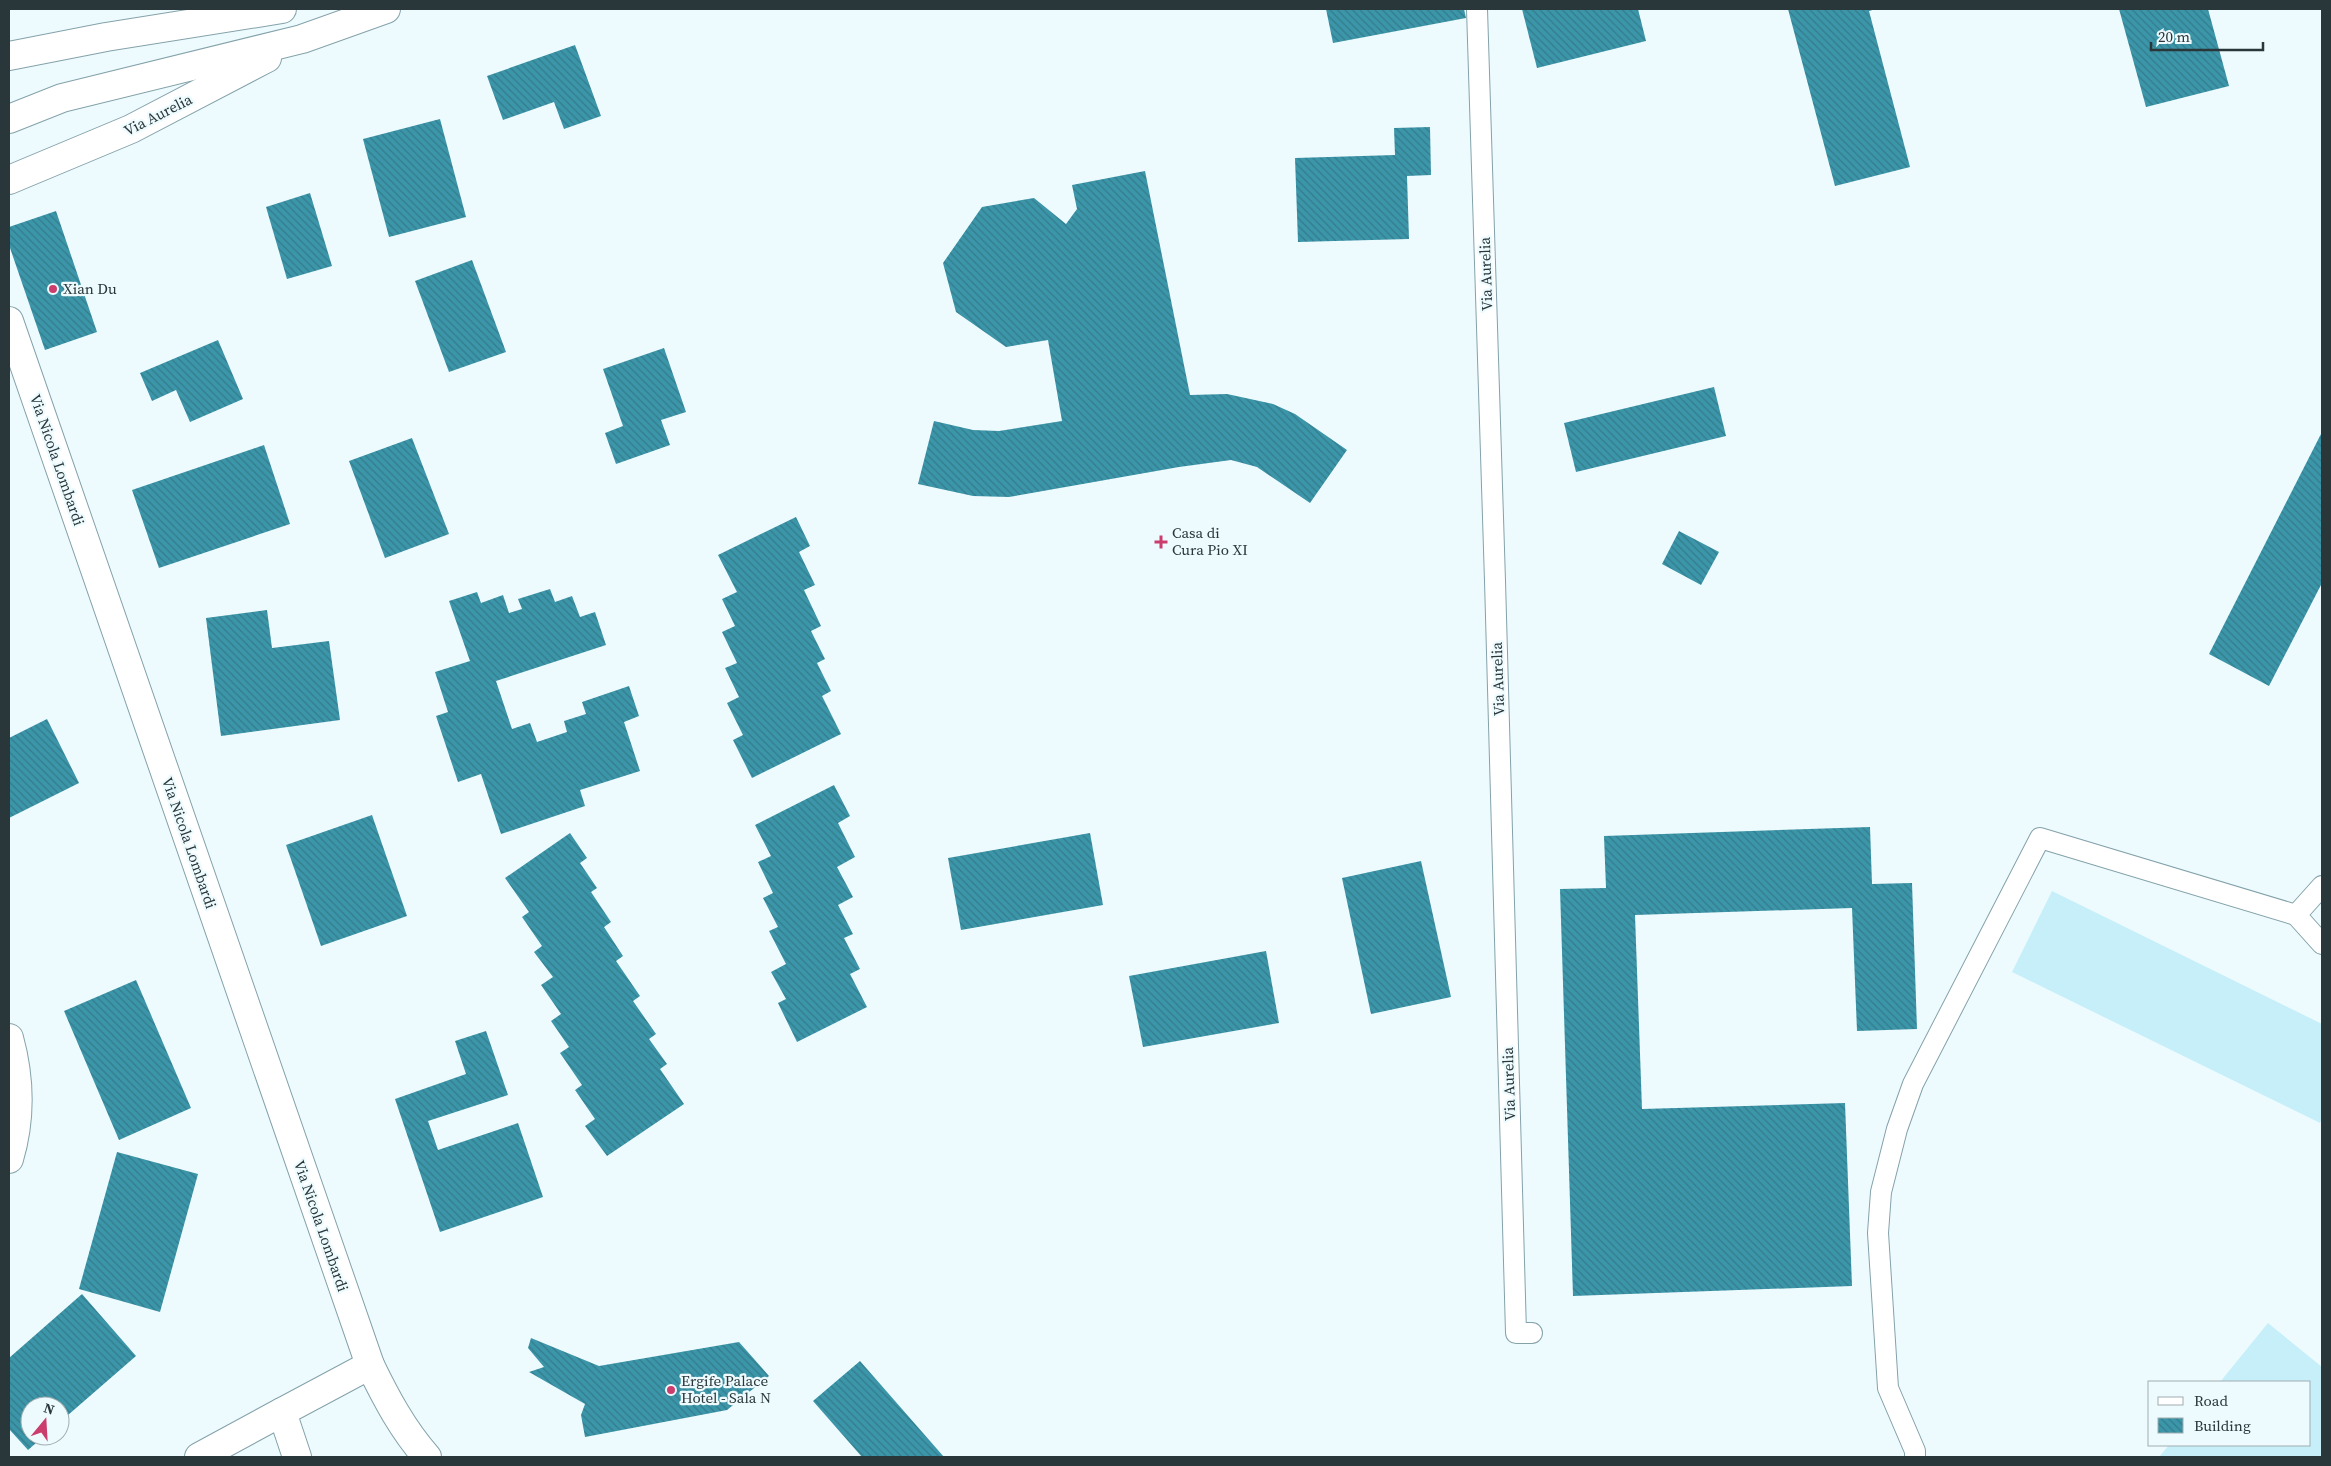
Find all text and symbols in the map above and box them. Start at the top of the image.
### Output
scale bar [2151,20,2264,52]
text: 20 m [2158,26,2190,47]
street label: Via Aurelia [120,88,196,141]
street label: Via Aurelia [1474,236,1497,311]
place label: Xian Du [63,278,117,299]
marker: Xian Du [47,283,59,295]
street label: Via Nicola Lombardi [25,391,90,528]
place label: Casa di Cura Pio XI [1172,522,1248,560]
marker: Casa di Cura Pio XI [1154,535,1168,549]
street label: Via Aurelia [1486,641,1509,716]
street label: Via Nicola Lombardi [157,774,222,911]
street label: Via Aurelia [1497,1046,1520,1121]
street label: Via Nicola Lombardi [289,1157,354,1294]
place label: Ergife Palace Hotel - Sala N [681,1370,771,1408]
legend [2148,1381,2311,1446]
marker: Ergife Palace Hotel - Sala N [665,1384,677,1396]
text: Road [2194,1390,2228,1411]
north arrow [20,1396,70,1446]
text: N [41,1398,57,1420]
text: Building [2194,1415,2251,1436]

